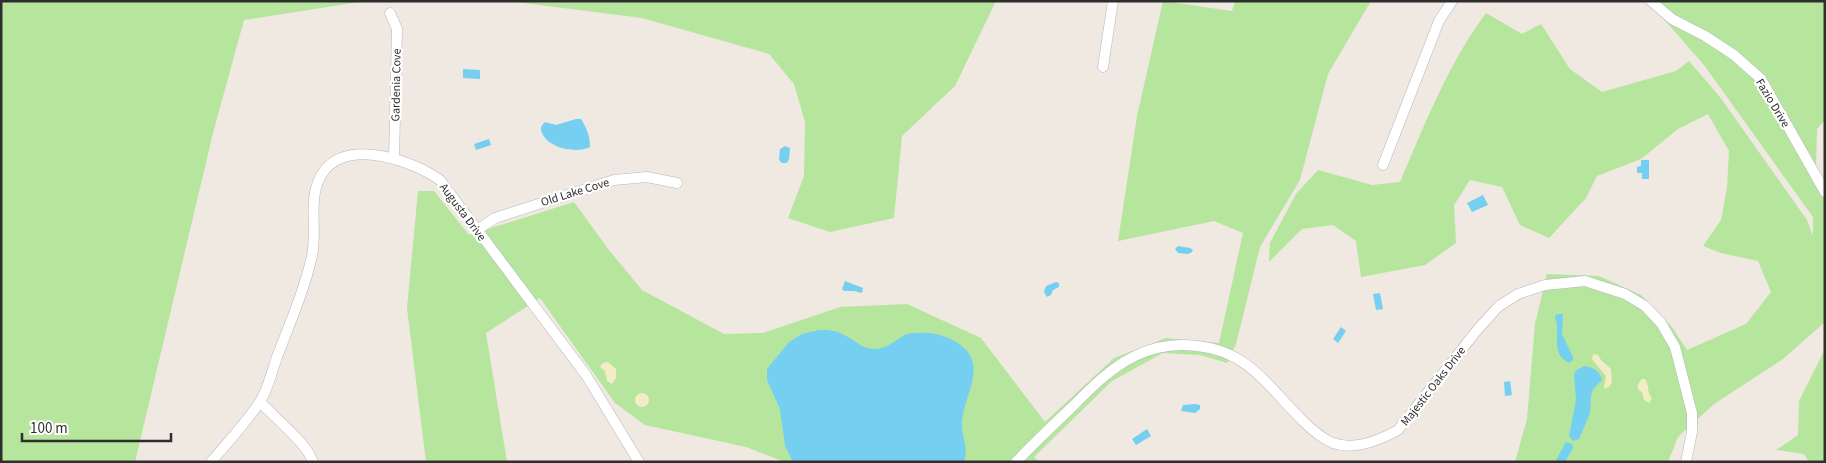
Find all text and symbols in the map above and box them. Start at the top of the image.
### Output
street label: Gardenia Cove [387,48,406,122]
street label: Fazio Drive [1751,76,1794,131]
street label: Old Lake Cove [539,174,612,211]
street label: Augusta Drive [435,180,490,245]
street label: Majestic Oaks Drive [1397,343,1470,430]
scale bar [22,410,171,442]
text: 100 m [30,418,68,439]

